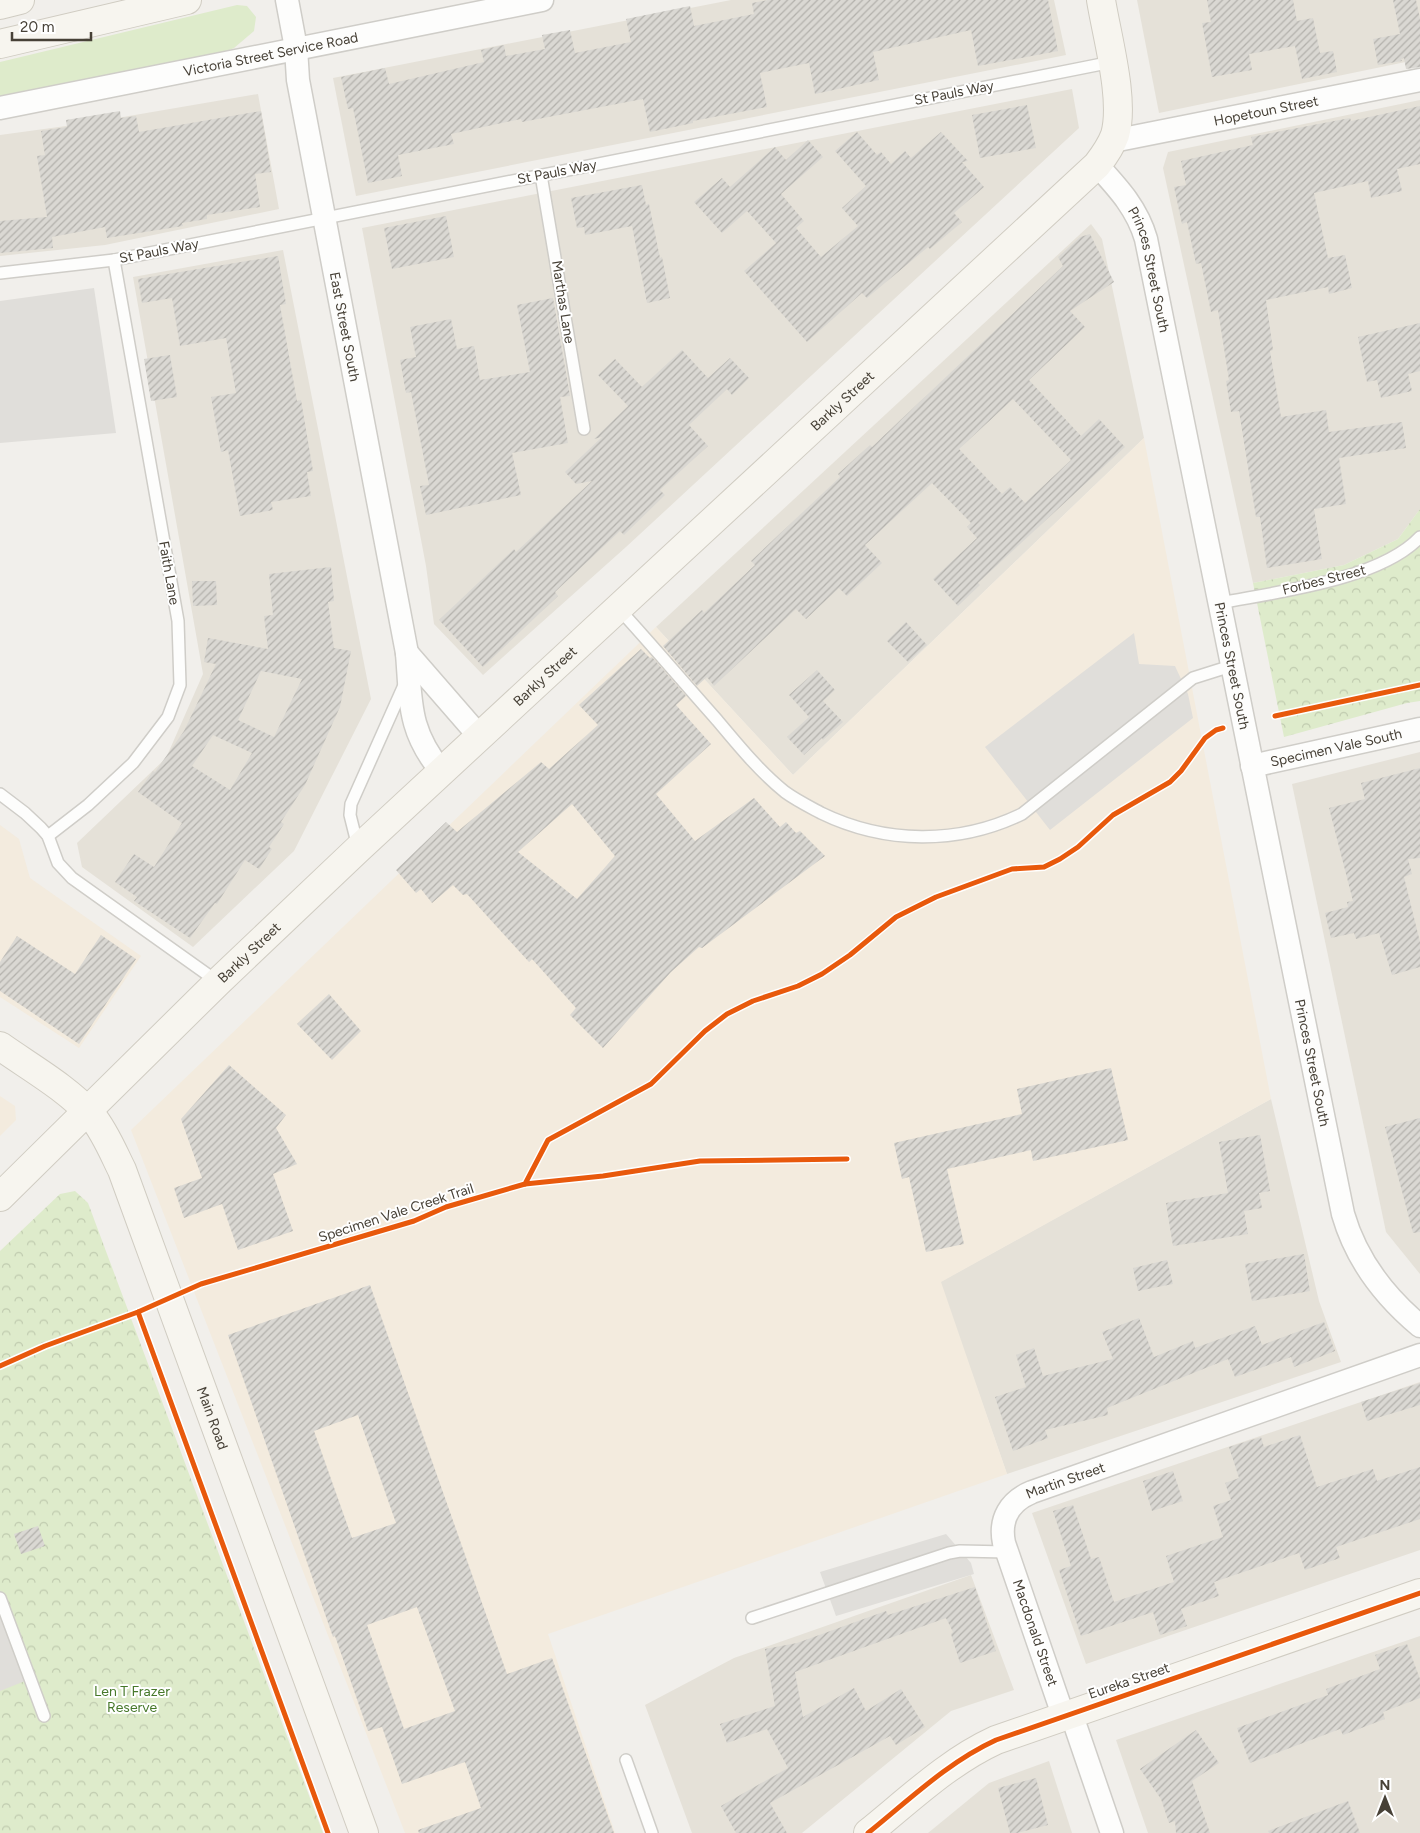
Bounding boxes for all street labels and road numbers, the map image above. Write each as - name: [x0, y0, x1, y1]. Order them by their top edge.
- street label: Victoria Street Service Road: [182, 28, 359, 80]
- street label: St Pauls Way: [913, 77, 996, 109]
- street label: Hopetoun Street: [1212, 92, 1320, 129]
- street label: St Pauls Way: [516, 156, 599, 188]
- street label: Princes Street South: [1125, 203, 1173, 334]
- street label: St Pauls Way: [118, 235, 201, 267]
- street label: Marthas Lane: [548, 259, 578, 345]
- street label: East Street South: [326, 271, 364, 383]
- street label: Barkly Street: [807, 367, 877, 434]
- street label: Faith Lane: [155, 540, 183, 607]
- street label: Forbes Street: [1281, 561, 1367, 599]
- street label: Princes Street South: [1211, 601, 1253, 731]
- street label: Barkly Street: [510, 642, 580, 710]
- street label: Specimen Vale South: [1269, 725, 1404, 770]
- street label: Barkly Street: [214, 919, 284, 986]
- street label: Princes Street South: [1291, 998, 1334, 1128]
- street label: Specimen Vale Creek Trail: [316, 1180, 476, 1246]
- street label: Main Road: [193, 1384, 232, 1452]
- street label: Martin Street: [1023, 1458, 1107, 1502]
- street label: Macdonald Street: [1009, 1577, 1061, 1689]
- street label: Eureka Street: [1086, 1659, 1172, 1703]

